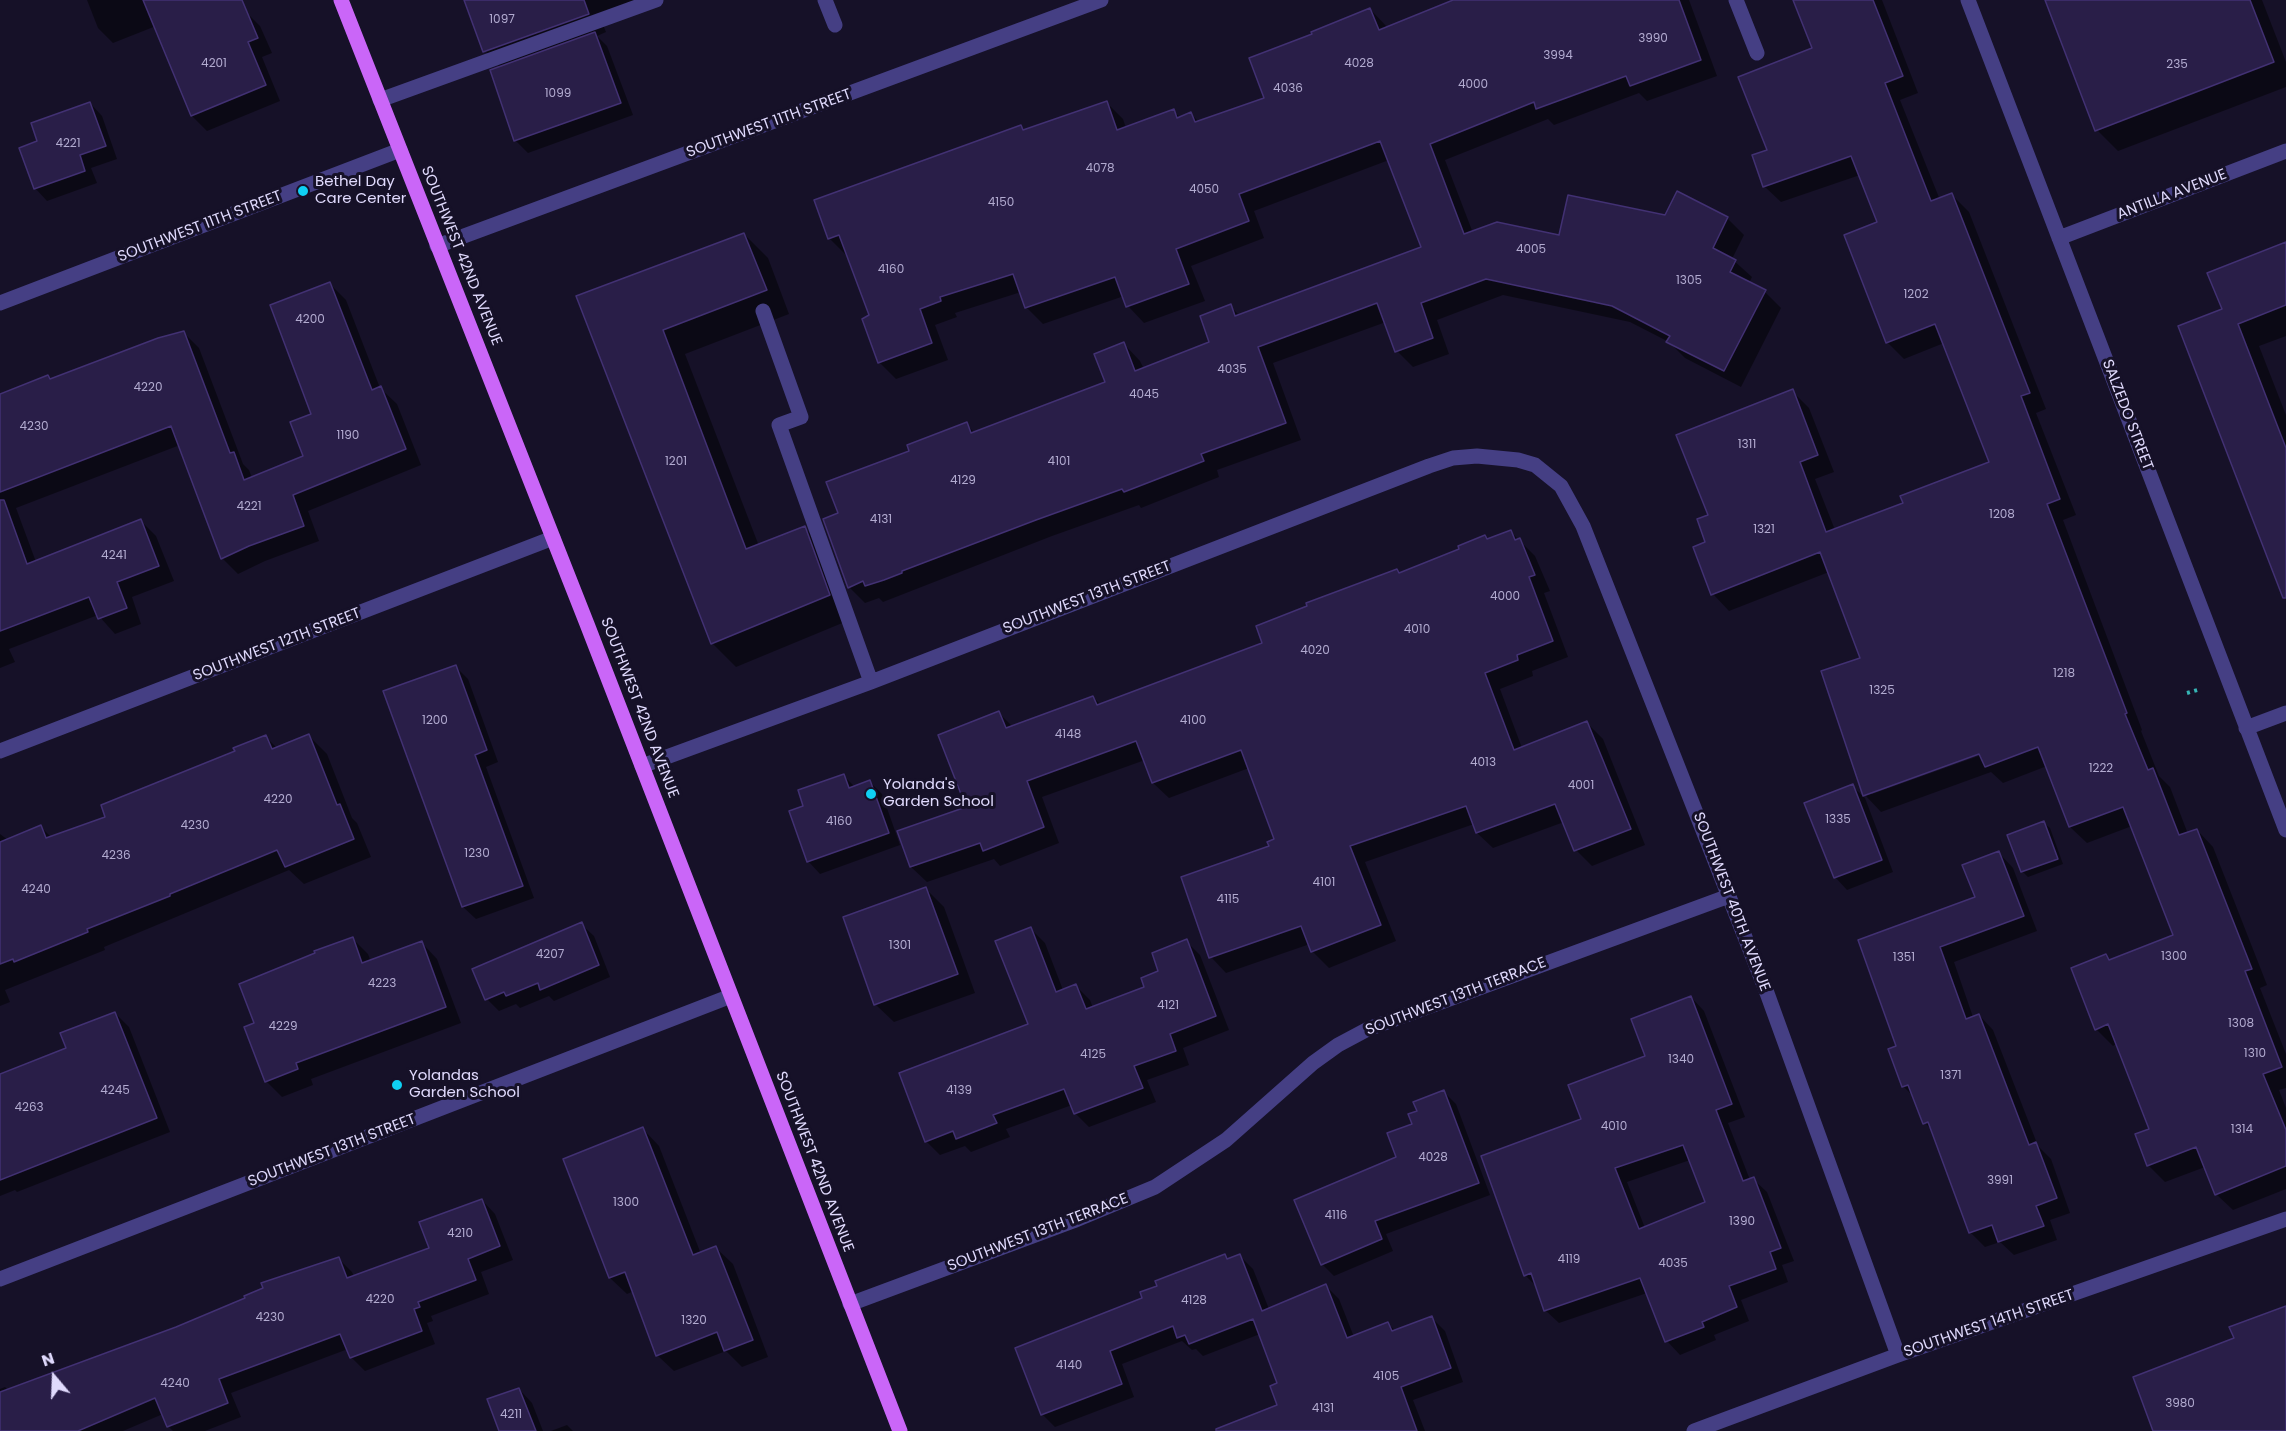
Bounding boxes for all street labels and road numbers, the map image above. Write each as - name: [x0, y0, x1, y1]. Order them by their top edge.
- street label: SOUTHWEST 11TH STREET: [684, 86, 854, 162]
- street label: SOUTHWEST 42ND AVENUE: [417, 164, 505, 348]
- street label: ANTILLA AVENUE: [2115, 166, 2229, 224]
- street label: SOUTHWEST 11TH STREET: [115, 187, 285, 267]
- street label: SALZEDO STREET: [2098, 357, 2156, 473]
- street label: SOUTHWEST 13TH STREET: [1001, 558, 1173, 638]
- street label: SOUTHWEST 12TH STREET: [191, 605, 363, 685]
- street label: SOUTHWEST 42ND AVENUE: [596, 615, 682, 801]
- street label: SOUTHWEST 40TH AVENUE: [1689, 810, 1773, 994]
- street label: SOUTHWEST 13TH TERRACE: [1363, 954, 1549, 1040]
- street label: SOUTHWEST 42ND AVENUE: [771, 1069, 857, 1255]
- street label: SOUTHWEST 13TH STREET: [246, 1111, 418, 1191]
- street label: SOUTHWEST 13TH TERRACE: [945, 1190, 1131, 1276]
- street label: SOUTHWEST 14TH STREET: [1902, 1286, 2076, 1362]

